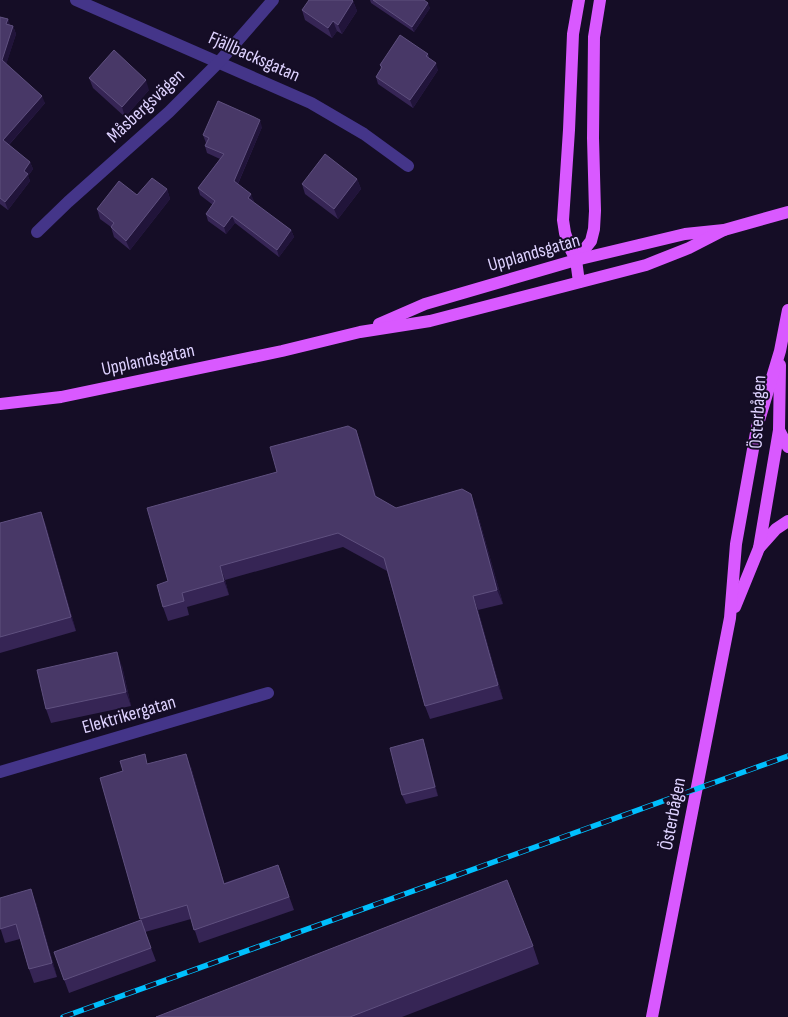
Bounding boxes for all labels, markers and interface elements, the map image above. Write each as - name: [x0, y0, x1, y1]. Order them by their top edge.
- street label: Fjällbacksgatan: [205, 27, 303, 87]
- street label: Måsbergsvägen: [102, 64, 190, 148]
- street label: Upplandsgatan: [485, 229, 583, 277]
- street label: Upplandsgatan: [99, 339, 197, 381]
- street label: Österbågen: [745, 375, 771, 449]
- street label: Elektrikergatan: [80, 691, 178, 739]
- street label: Österbågen: [655, 776, 691, 852]

